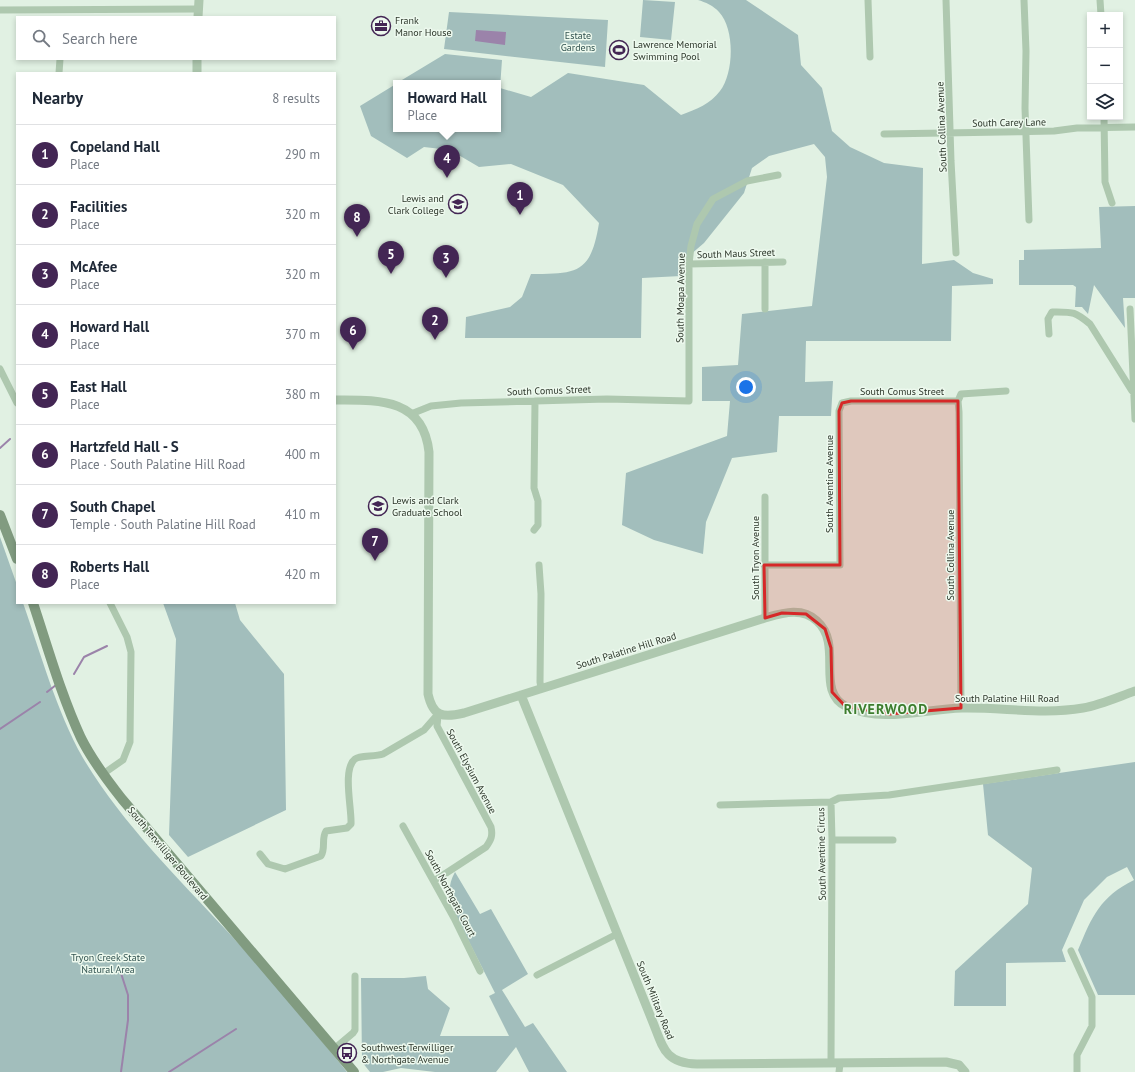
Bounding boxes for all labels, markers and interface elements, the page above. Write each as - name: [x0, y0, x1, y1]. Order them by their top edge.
- map controls: [1087, 12, 1123, 120]
- button: +: [1087, 12, 1123, 48]
- place label: Frank Manor House: [395, 14, 452, 39]
- office icon: Frank Manor House: [370, 15, 392, 37]
- search box: [16, 16, 336, 60]
- icon: search: [30, 27, 52, 49]
- text: Search here: [62, 29, 138, 48]
- park label: Estate Gardens: [561, 29, 595, 54]
- place label: Lawrence Memorial Swimming Pool: [633, 38, 717, 63]
- sports icon: Lawrence Memorial Swimming Pool: [608, 39, 630, 61]
- button: −: [1087, 48, 1123, 84]
- popup: [393, 80, 501, 132]
- street label: South Collina Avenue: [933, 81, 950, 173]
- button: layers: [1087, 84, 1123, 120]
- text: Nearby: [32, 87, 83, 109]
- text: Howard Hall: [407, 88, 487, 107]
- text: 8 results: [272, 90, 320, 107]
- text: Place: [407, 107, 437, 124]
- street label: South Carey Lane: [972, 115, 1046, 130]
- text: Copeland Hall: [70, 137, 160, 156]
- pin: 4: [434, 145, 460, 178]
- text: 1: [41, 146, 49, 163]
- text: 290 m: [285, 146, 320, 163]
- text: Place: [70, 156, 100, 173]
- pin: 1: [507, 182, 533, 215]
- place label: Lewis and Clark College: [388, 192, 444, 217]
- school or university icon: Lewis and Clark College: [447, 193, 469, 215]
- text: Facilities: [70, 197, 127, 216]
- pin: 8: [344, 204, 370, 237]
- text: 2: [41, 206, 49, 223]
- text: 320 m: [285, 206, 320, 223]
- text: Place: [70, 216, 100, 233]
- pin: 5: [378, 241, 404, 274]
- pin: 3: [433, 245, 459, 278]
- street label: South Maus Street: [697, 246, 776, 261]
- street label: South Moapa Avenue: [673, 253, 688, 343]
- text: McAfee: [70, 257, 117, 276]
- text: 3: [41, 266, 49, 283]
- text: 320 m: [285, 266, 320, 283]
- text: Place: [70, 276, 100, 293]
- pin: 2: [422, 307, 448, 340]
- text: Howard Hall: [70, 317, 149, 336]
- pin: 6: [340, 317, 366, 350]
- text: 4: [41, 326, 49, 343]
- text: 370 m: [285, 326, 320, 343]
- text: Place: [70, 336, 100, 353]
- text: East Hall: [70, 377, 127, 396]
- your location: [736, 377, 756, 397]
- street label: South Comus Street: [507, 383, 592, 398]
- street label: South Comus Street: [860, 385, 945, 398]
- text: 5: [41, 386, 49, 403]
- text: 380 m: [285, 386, 320, 403]
- text: Place: [70, 396, 100, 413]
- street label: South Aventine Avenue: [823, 435, 836, 533]
- text: Hartzfeld Hall - S: [70, 437, 179, 456]
- text: 6: [41, 446, 49, 463]
- text: 400 m: [285, 446, 320, 463]
- text: Place · South Palatine Hill Road: [70, 456, 245, 473]
- place label: Lewis and Clark Graduate School: [392, 494, 462, 519]
- school or university icon: Lewis and Clark Graduate School: [367, 495, 389, 517]
- text: South Chapel: [70, 497, 155, 516]
- text: 7: [41, 506, 49, 523]
- text: 410 m: [285, 506, 320, 523]
- street label: South Collina Avenue: [944, 510, 957, 600]
- text: Temple · South Palatine Hill Road: [70, 516, 256, 533]
- street label: South Tryon Avenue: [749, 516, 762, 600]
- pin: 7: [362, 528, 388, 561]
- text: Roberts Hall: [70, 557, 149, 576]
- text: 8: [41, 566, 49, 583]
- text: 420 m: [285, 566, 320, 583]
- text: Place: [70, 576, 100, 593]
- street label: South Palatine Hill Road: [574, 629, 678, 672]
- street label: South Palatine Hill Road: [955, 692, 1059, 705]
- district label: RIVERWOOD: [844, 700, 928, 718]
- street label: South Elysium Avenue: [444, 726, 499, 816]
- street label: South Terwilliger Boulevard: [125, 804, 211, 903]
- street label: South Aventine Circus: [814, 807, 829, 901]
- street label: South Northgate Court: [422, 847, 479, 940]
- park label: Tryon Creek State Natural Area: [71, 951, 145, 976]
- street label: South Military Road: [634, 959, 677, 1041]
- place label: Southwest Terwilliger & Northgate Avenue: [361, 1041, 454, 1066]
- bus stop icon: Southwest Terwilliger & Northgate Avenue: [336, 1042, 358, 1064]

